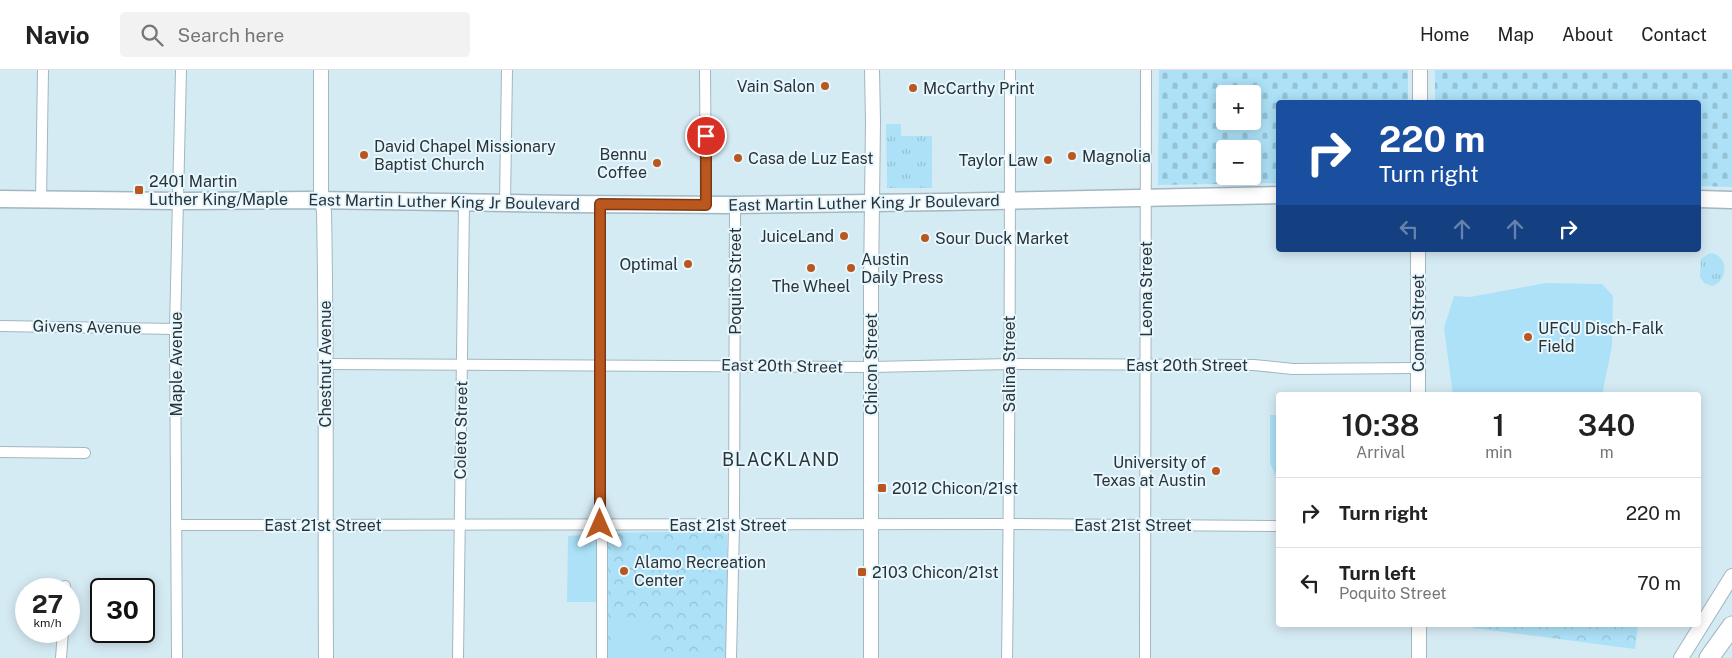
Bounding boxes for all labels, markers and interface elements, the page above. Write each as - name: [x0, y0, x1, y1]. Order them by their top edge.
- search box: [120, 12, 470, 57]
- text: Navio: [25, 21, 90, 49]
- icon: search: [138, 21, 166, 49]
- text: Search here: [178, 24, 284, 46]
- text: Home: [1420, 24, 1470, 45]
- text: Map: [1498, 24, 1534, 45]
- text: About: [1562, 24, 1613, 45]
- text: Contact: [1641, 24, 1707, 45]
- place label: Vain Salon: [737, 77, 815, 96]
- place label: McCarthy Print: [923, 79, 1035, 98]
- marker: Vain Salon: [819, 80, 831, 92]
- marker: McCarthy Print: [907, 82, 919, 94]
- map controls: [1216, 85, 1261, 185]
- button: +: [1216, 85, 1261, 130]
- pin: [685, 115, 727, 157]
- text: 220 m: [1379, 119, 1485, 160]
- icon: right: [1296, 120, 1361, 185]
- icon: arrive: [692, 122, 720, 150]
- place label: David Chapel Missionary Baptist Church: [374, 137, 556, 174]
- button: −: [1216, 140, 1261, 185]
- place label: Bennu Coffee: [597, 145, 647, 182]
- place label: Magnolia: [1082, 147, 1151, 166]
- marker: David Chapel Missionary Baptist Church: [358, 149, 370, 161]
- place label: Casa de Luz East: [748, 149, 874, 168]
- marker: Magnolia: [1066, 150, 1078, 162]
- place label: Taylor Law: [959, 151, 1039, 170]
- marker: Casa de Luz East: [732, 152, 744, 164]
- marker: Taylor Law: [1042, 154, 1054, 166]
- marker: Bennu Coffee: [651, 157, 663, 169]
- text: Turn right: [1379, 161, 1479, 187]
- place label: 2401 Martin Luther King/Maple: [149, 172, 288, 209]
- marker: 2401 Martin Luther King/Maple: [133, 184, 145, 196]
- street label: East Martin Luther King Jr Boulevard: [308, 190, 580, 214]
- street label: East Martin Luther King Jr Boulevard: [728, 191, 1000, 215]
- icon: left: [1395, 215, 1423, 243]
- icon: ahead: [1448, 215, 1476, 243]
- icon: ahead: [1501, 215, 1529, 243]
- icon: right: [1554, 215, 1582, 243]
- street label: Poquito Street: [726, 227, 745, 335]
- place label: JuiceLand: [760, 227, 834, 246]
- place label: Sour Duck Market: [935, 229, 1069, 248]
- marker: JuiceLand: [838, 230, 850, 242]
- marker: Sour Duck Market: [919, 232, 931, 244]
- street label: Leona Street: [1137, 241, 1156, 337]
- place label: Austin Daily Press: [861, 250, 943, 287]
- place label: Optimal: [619, 255, 678, 274]
- marker: Optimal: [682, 258, 694, 270]
- marker: The Wheel: [805, 262, 817, 274]
- marker: Austin Daily Press: [845, 262, 857, 274]
- street label: Comal Street: [1409, 274, 1428, 372]
- place label: The Wheel: [772, 277, 850, 296]
- street label: Chestnut Avenue: [316, 301, 335, 427]
- street label: Maple Avenue: [167, 312, 186, 416]
- street label: Chicon Street: [862, 313, 881, 415]
- street label: Salina Street: [1000, 315, 1019, 413]
- street label: Givens Avenue: [32, 317, 142, 337]
- place label: UFCU Disch-Falk Field: [1538, 319, 1664, 356]
- marker: UFCU Disch-Falk Field: [1522, 331, 1534, 343]
- street label: East 20th Street: [721, 355, 843, 377]
- street label: East 20th Street: [1126, 356, 1248, 375]
- street label: Coleto Street: [451, 380, 471, 480]
- text: 10:38: [1342, 407, 1420, 443]
- text: 1: [1492, 407, 1505, 443]
- text: 340: [1578, 407, 1635, 443]
- text: Arrival: [1356, 443, 1405, 462]
- text: min: [1485, 443, 1512, 462]
- text: m: [1600, 443, 1614, 462]
- district label: BLACKLAND: [722, 449, 840, 470]
- place label: University of Texas at Austin: [1093, 453, 1206, 490]
- marker: University of Texas at Austin: [1210, 465, 1222, 477]
- place label: 2012 Chicon/21st: [892, 479, 1018, 498]
- marker: 2012 Chicon/21st: [876, 482, 888, 494]
- position arrow: [573, 497, 625, 549]
- icon: right: [1296, 499, 1324, 527]
- text: Turn right: [1339, 502, 1428, 524]
- text: 220 m: [1626, 502, 1681, 524]
- street label: East 21st Street: [264, 516, 382, 535]
- street label: East 21st Street: [669, 516, 787, 535]
- street label: East 21st Street: [1074, 516, 1192, 535]
- place label: Alamo Recreation Center: [634, 553, 766, 590]
- text: Turn left: [1339, 562, 1416, 584]
- place label: 2103 Chicon/21st: [872, 563, 999, 582]
- marker: Alamo Recreation Center: [618, 565, 630, 577]
- marker: 2103 Chicon/21st: [856, 566, 868, 578]
- icon: left: [1296, 569, 1324, 597]
- text: 70 m: [1637, 572, 1681, 594]
- speed limit sign: 30: [90, 578, 155, 643]
- text: Poquito Street: [1339, 584, 1447, 603]
- text: 27: [32, 589, 63, 619]
- text: km/h: [33, 616, 62, 630]

